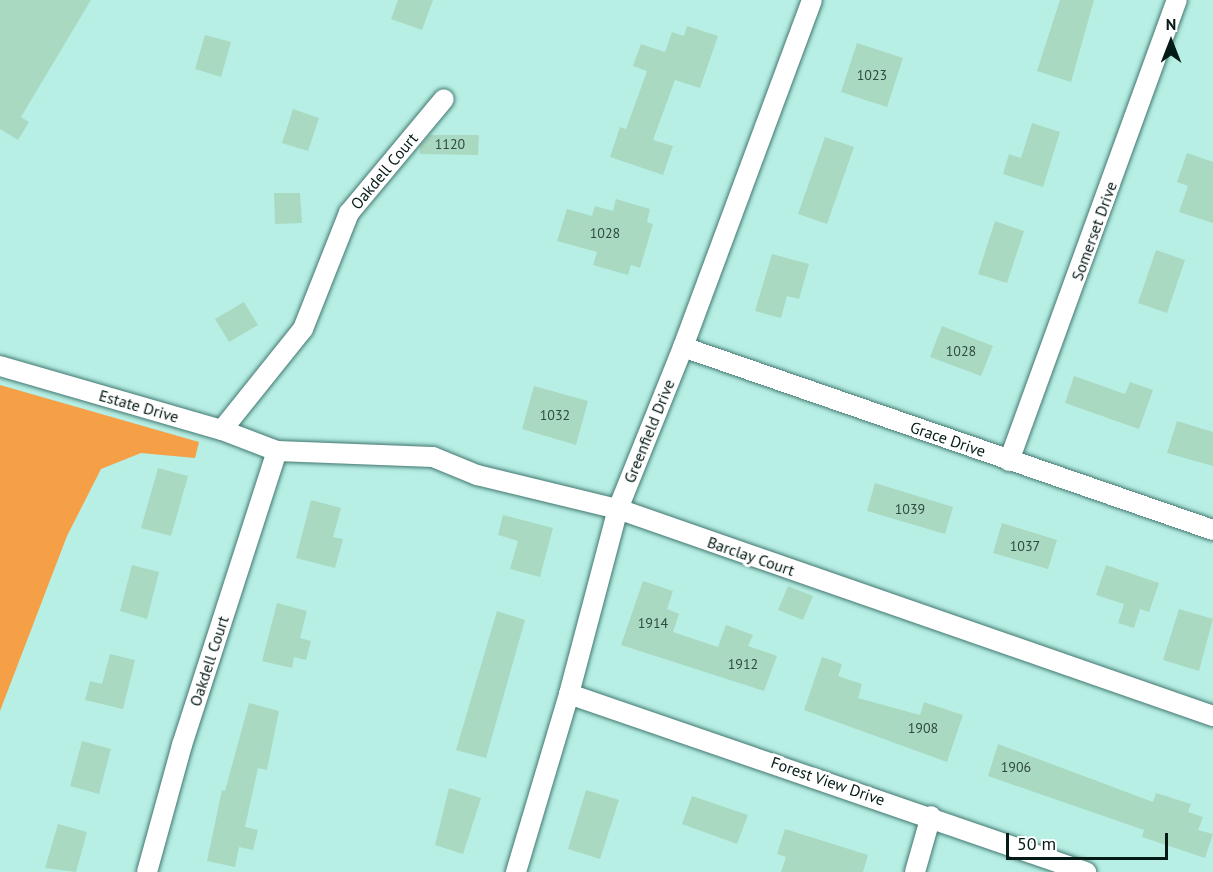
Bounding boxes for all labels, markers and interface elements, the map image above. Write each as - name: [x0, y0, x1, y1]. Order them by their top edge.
- north arrow: [1141, 12, 1201, 72]
- text: N: [1166, 14, 1176, 34]
- house number: 1023: [857, 67, 887, 83]
- street label: Oakdell Court: [346, 129, 422, 213]
- house number: 1120: [435, 136, 465, 152]
- street label: Somerset Drive: [1067, 179, 1121, 283]
- house number: 1028: [590, 225, 620, 241]
- house number: 1028: [946, 343, 976, 359]
- street label: Greenfield Drive: [619, 376, 679, 486]
- street label: Estate Drive: [97, 385, 181, 427]
- house number: 1032: [540, 407, 570, 423]
- street label: Grace Drive: [908, 417, 988, 461]
- house number: 1039: [895, 501, 925, 517]
- street label: Barclay Court: [705, 532, 797, 580]
- house number: 1037: [1010, 538, 1040, 554]
- street label: Oakdell Court: [185, 613, 233, 709]
- house number: 1914: [638, 615, 668, 631]
- house number: 1912: [728, 656, 758, 672]
- house number: 1908: [908, 720, 938, 736]
- street label: Forest View Drive: [768, 752, 888, 810]
- house number: 1906: [1001, 759, 1031, 775]
- scale bar: [1009, 821, 1171, 859]
- text: 50 m: [1017, 832, 1056, 855]

